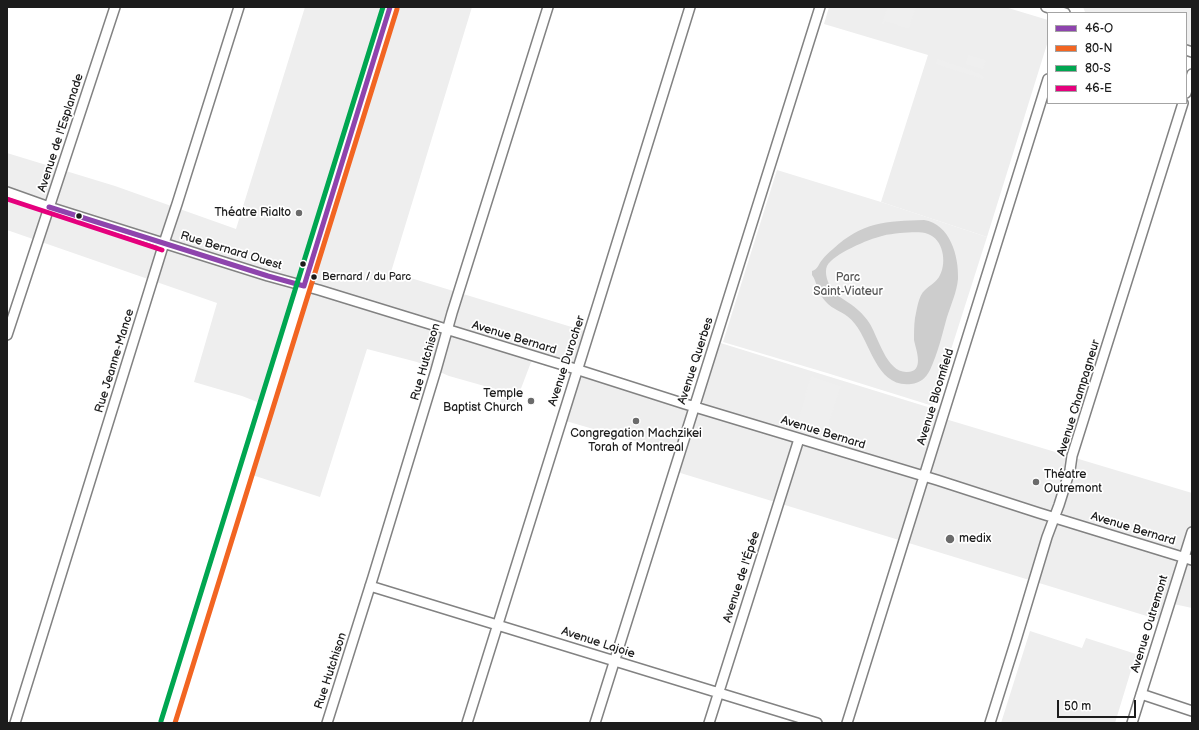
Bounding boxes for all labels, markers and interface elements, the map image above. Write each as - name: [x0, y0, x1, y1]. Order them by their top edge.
- legend: [1047, 12, 1187, 104]
- text: 46-O: [1085, 21, 1113, 36]
- text: 80-N: [1085, 41, 1112, 56]
- text: 80-S: [1085, 61, 1111, 76]
- street label: Avenue de l'Esplanade: [35, 72, 87, 194]
- text: 46-E: [1085, 81, 1112, 96]
- place label: Théatre Rialto: [214, 206, 291, 220]
- marker: Théatre Rialto: [294, 208, 304, 218]
- unlabelled marker: [74, 211, 84, 221]
- street label: Rue Bernard Ouest: [178, 229, 284, 273]
- unlabelled marker: [298, 259, 308, 269]
- place label: Bernard / du Parc: [322, 270, 411, 284]
- park label: Parc Saint-Viateur: [813, 271, 883, 299]
- marker: Bernard / du Parc: [309, 272, 319, 282]
- street label: Rue Jeanne-Mance: [92, 307, 138, 415]
- street label: Avenue Durocher: [546, 314, 588, 408]
- street label: Avenue Querbes: [675, 316, 717, 406]
- street label: Avenue Bernard: [470, 318, 558, 358]
- street label: Rue Hutchison: [408, 322, 444, 402]
- street label: Avenue Champagneur: [1054, 338, 1104, 458]
- street label: Avenue Bloomfield: [914, 347, 958, 447]
- place label: Temple Baptist Church: [443, 387, 523, 415]
- marker: Temple Baptist Church: [526, 396, 536, 406]
- street label: Avenue Bernard: [779, 413, 867, 453]
- marker: Congregation Machzikei Torah of Montreal: [631, 416, 641, 426]
- place label: Congregation Machzikei Torah of Montreal: [570, 427, 702, 455]
- place label: Théatre Outremont: [1044, 468, 1102, 496]
- marker: Théatre Outremont: [1031, 477, 1041, 487]
- street label: Avenue Bernard: [1089, 509, 1177, 549]
- street label: Avenue de l'Épée: [720, 530, 764, 624]
- place label: medix: [959, 532, 991, 546]
- marker: medix: [944, 533, 956, 545]
- street label: Avenue Outremont: [1128, 573, 1172, 675]
- street label: Avenue Lajoie: [559, 624, 637, 662]
- street label: Rue Hutchison: [312, 631, 350, 711]
- scale bar: [1059, 692, 1138, 718]
- text: 50 m: [1064, 699, 1091, 714]

